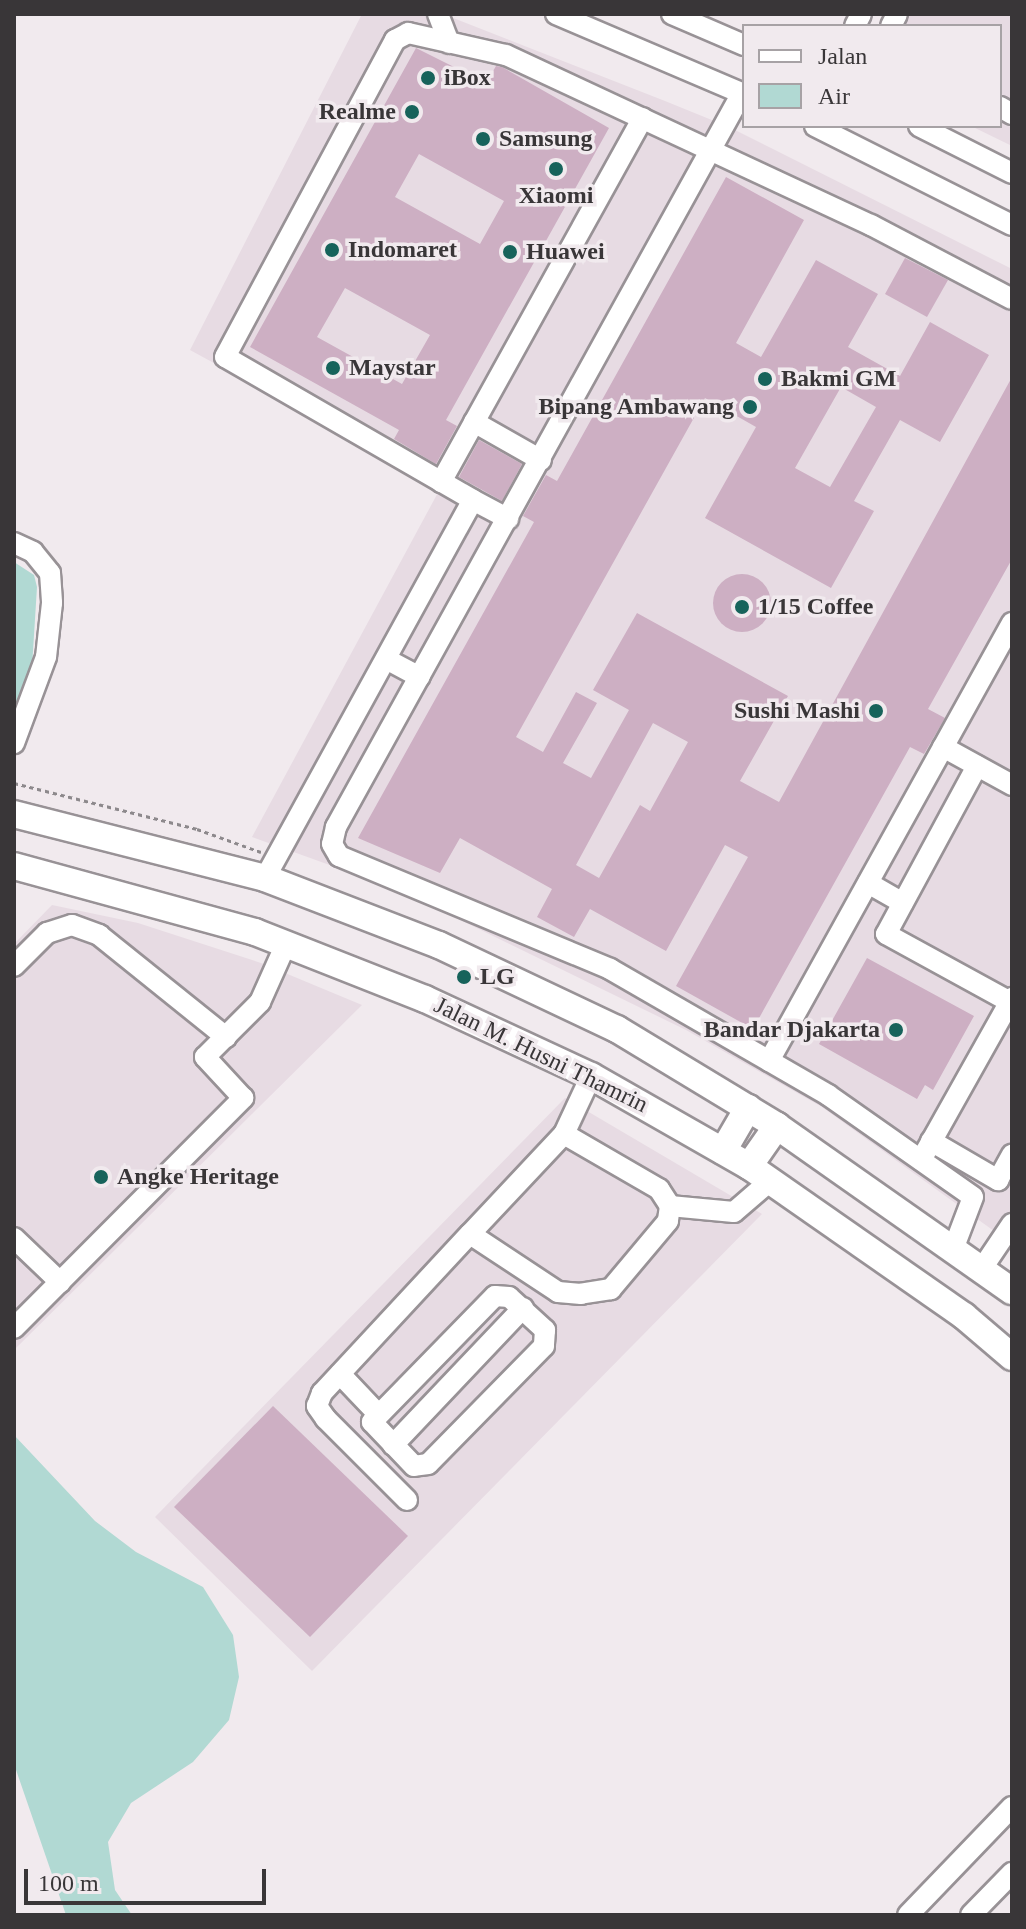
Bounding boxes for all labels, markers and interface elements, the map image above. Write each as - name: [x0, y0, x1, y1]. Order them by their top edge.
- legend: [742, 24, 1002, 128]
- text: Jalan: [818, 43, 867, 69]
- place label: iBox: [444, 64, 491, 92]
- marker: iBox: [419, 69, 437, 87]
- text: Air: [818, 83, 850, 109]
- place label: Realme: [319, 98, 396, 126]
- marker: Realme: [403, 103, 421, 121]
- place label: Samsung: [499, 125, 592, 153]
- marker: Samsung: [474, 130, 492, 148]
- marker: Xiaomi: [547, 160, 565, 178]
- place label: Xiaomi: [519, 182, 593, 210]
- place label: Indomaret: [348, 236, 457, 264]
- place label: Huawei: [526, 238, 605, 266]
- marker: Indomaret: [323, 241, 341, 259]
- marker: Huawei: [501, 243, 519, 261]
- place label: Maystar: [349, 354, 436, 382]
- marker: Maystar: [324, 359, 342, 377]
- place label: Bakmi GM: [781, 365, 896, 393]
- marker: Bakmi GM: [756, 370, 774, 388]
- place label: Bipang Ambawang: [537, 393, 734, 421]
- marker: Bipang Ambawang: [741, 398, 759, 416]
- place label: 1/15 Coffee: [758, 593, 873, 621]
- marker: 1/15 Coffee: [733, 598, 751, 616]
- place label: Sushi Mashi: [734, 697, 860, 725]
- marker: Sushi Mashi: [867, 702, 885, 720]
- place label: LG: [480, 963, 515, 991]
- marker: LG: [455, 968, 473, 986]
- street label: Jalan M. Husni Thamrin: [429, 991, 653, 1119]
- place label: Bandar Djakarta: [703, 1016, 880, 1044]
- marker: Bandar Djakarta: [887, 1021, 905, 1039]
- place label: Angke Heritage: [117, 1163, 279, 1191]
- marker: Angke Heritage: [92, 1168, 110, 1186]
- scale bar: [28, 1853, 270, 1903]
- text: 100 m: [38, 1870, 99, 1896]

